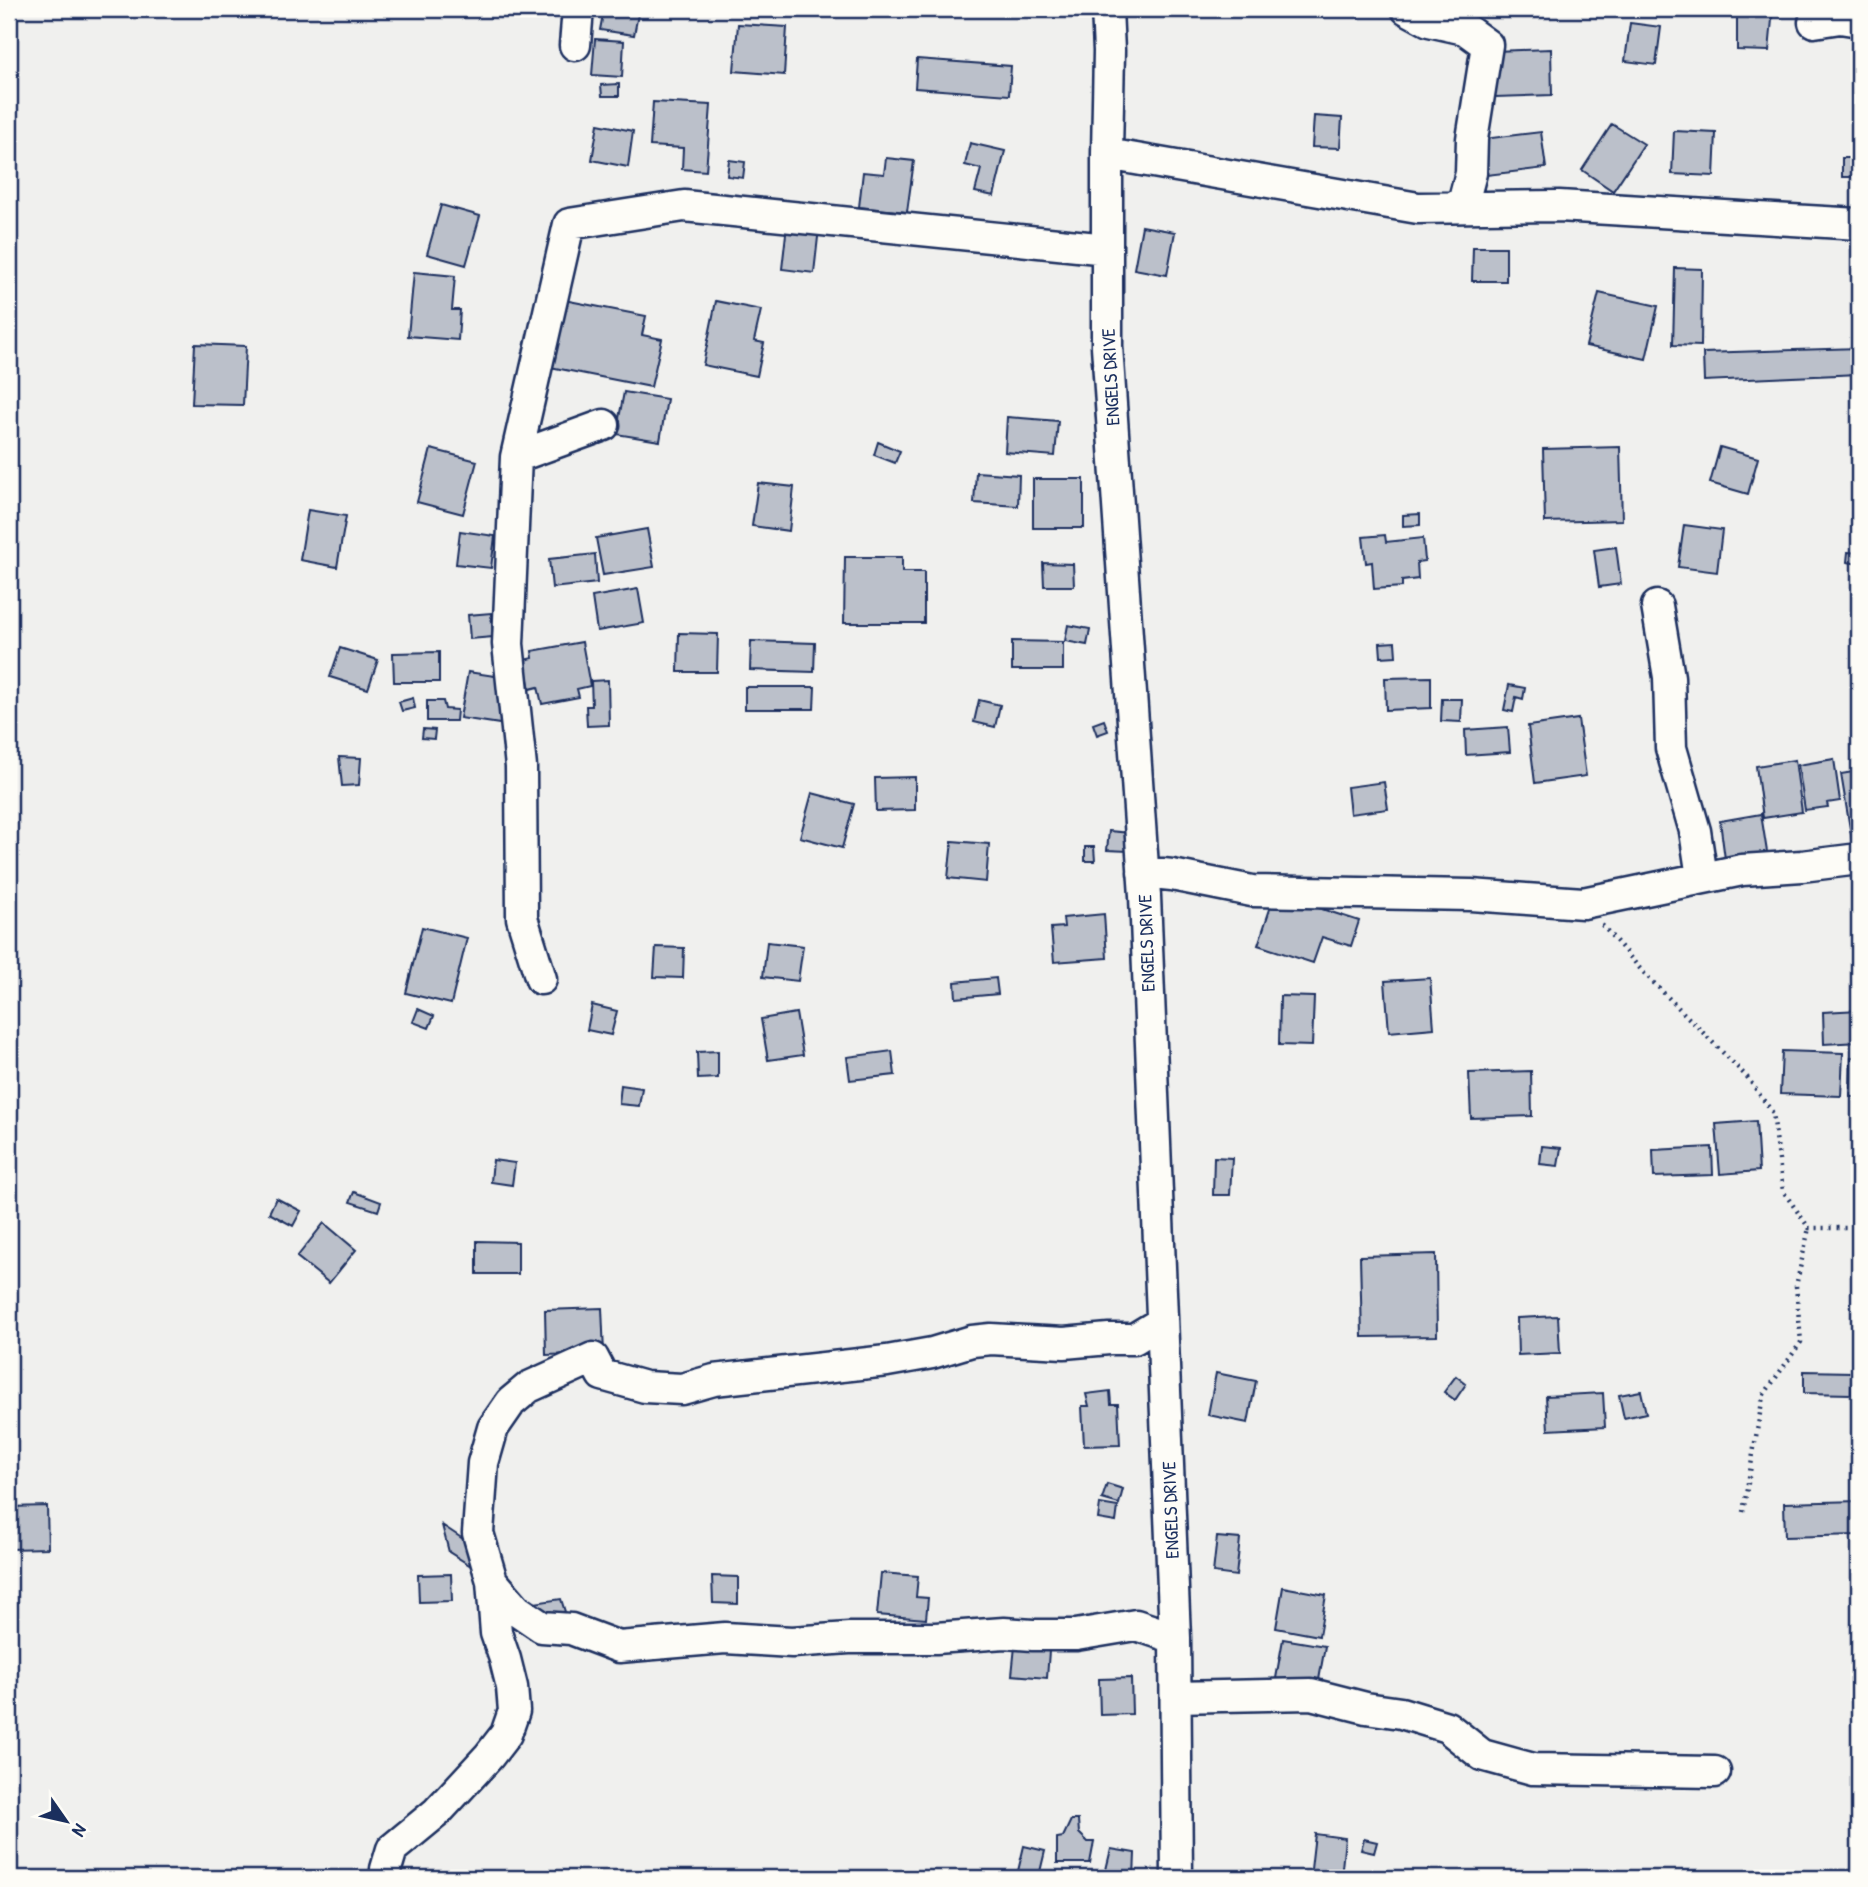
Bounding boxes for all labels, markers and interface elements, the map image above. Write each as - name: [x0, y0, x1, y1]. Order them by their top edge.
- street label: ENGELS DRIVE: [1094, 327, 1126, 426]
- street label: ENGELS DRIVE: [1131, 893, 1161, 992]
- street label: ENGELS DRIVE: [1155, 1460, 1185, 1559]
- north arrow: [32, 1786, 102, 1856]
- text: N: [66, 1819, 94, 1842]

